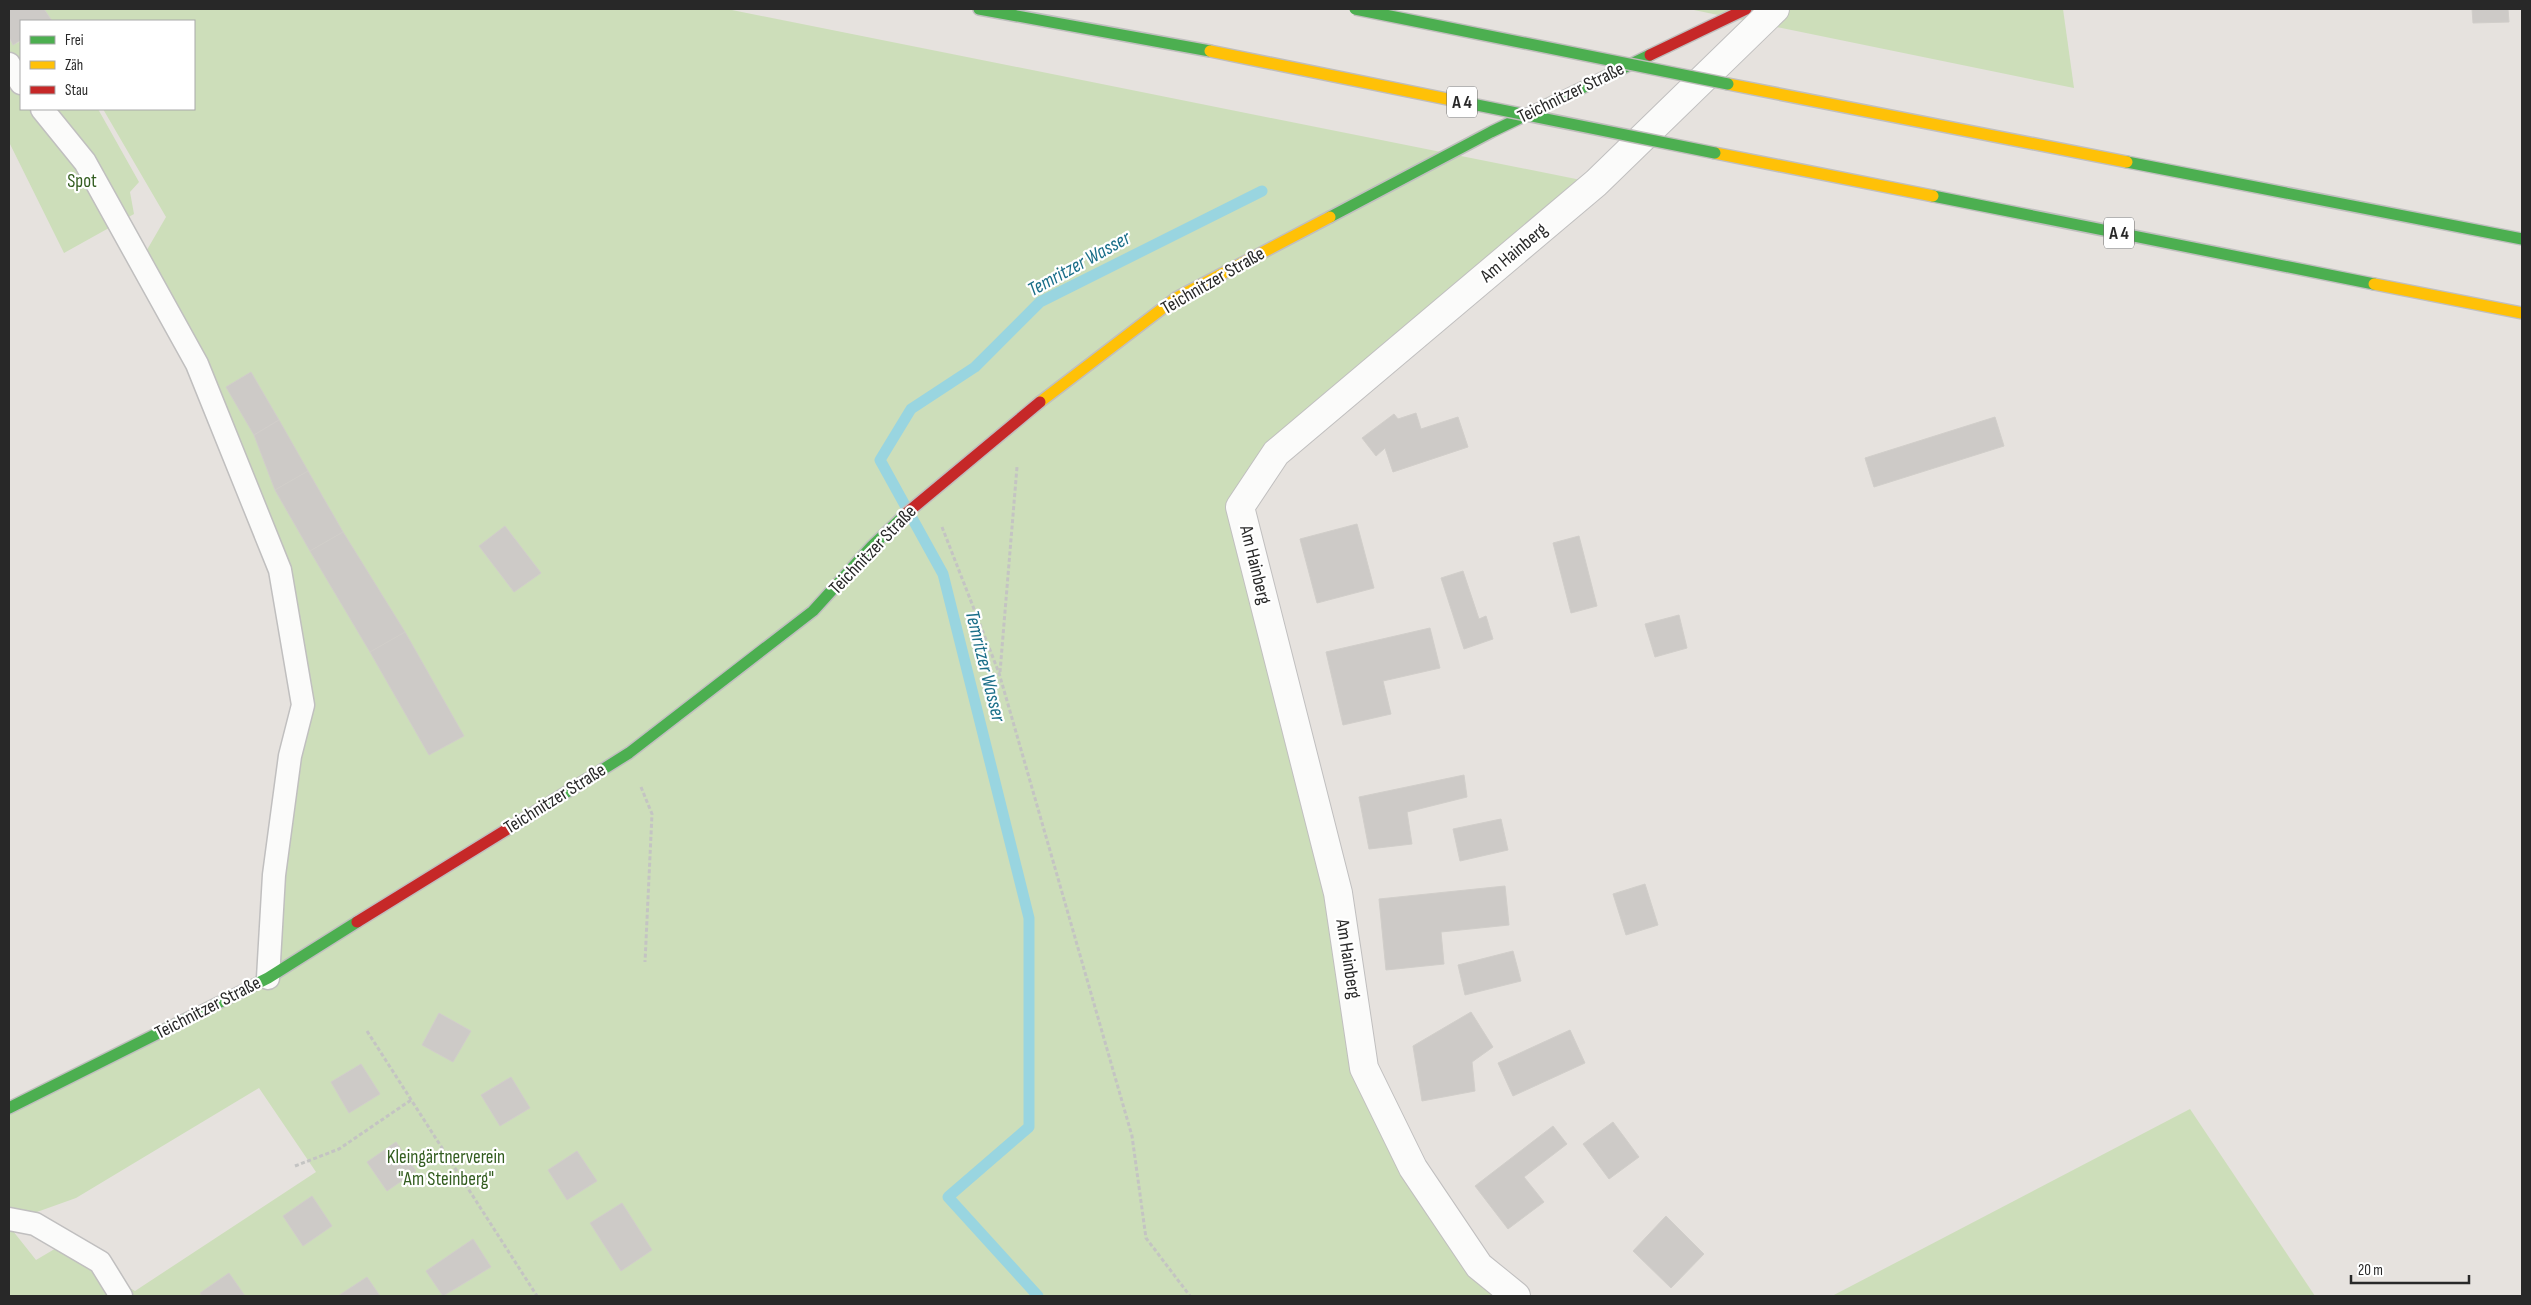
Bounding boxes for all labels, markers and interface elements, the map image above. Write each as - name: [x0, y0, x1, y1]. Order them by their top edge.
- legend: [20, 20, 195, 110]
- text: Frei: [65, 31, 84, 50]
- text: Zäh: [65, 56, 83, 75]
- street label: Teichnitzer Straße: [1514, 57, 1628, 129]
- text: Stau: [65, 81, 88, 100]
- road number: A 4: [1447, 86, 1477, 118]
- park label: Spot: [67, 170, 97, 193]
- street label: Am Hainberg: [1475, 218, 1553, 288]
- road number: A 4: [2104, 218, 2134, 248]
- water label: Temritzer Wasser: [1023, 225, 1136, 302]
- street label: Teichnitzer Straße: [1157, 242, 1269, 320]
- street label: Teichnitzer Straße: [825, 500, 921, 600]
- street label: Am Hainberg: [1234, 522, 1276, 607]
- water label: Temritzer Wasser: [960, 608, 1011, 725]
- street label: Teichnitzer Straße: [500, 759, 610, 839]
- street label: Am Hainberg: [1330, 917, 1366, 1001]
- street label: Teichnitzer Straße: [151, 972, 265, 1044]
- park label: Kleingärtnerverein "Am Steinberg": [387, 1146, 505, 1191]
- scale bar: [2351, 1252, 2468, 1284]
- text: 20 m: [2358, 1261, 2383, 1280]

